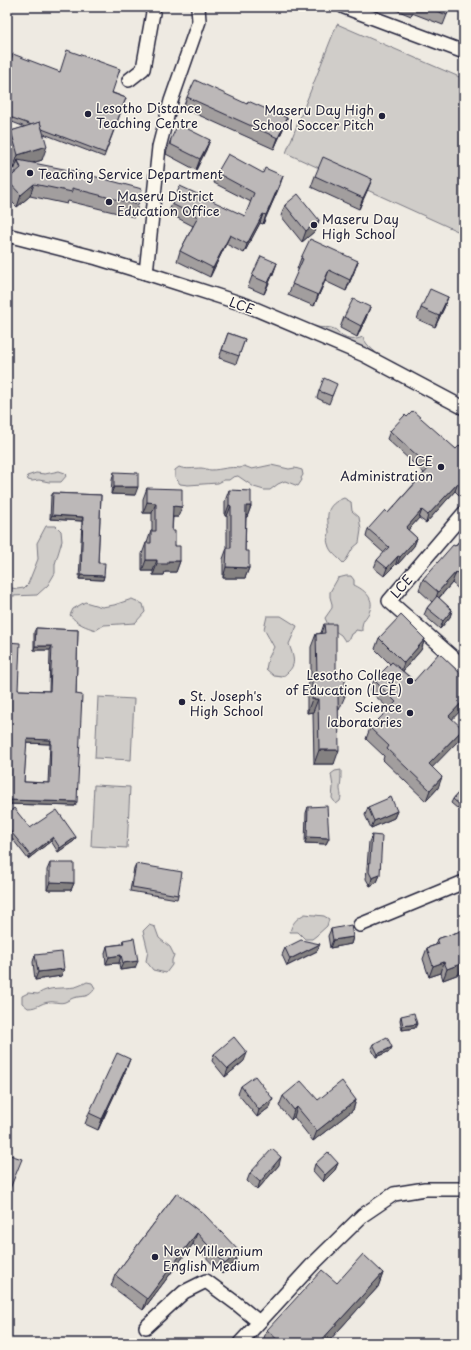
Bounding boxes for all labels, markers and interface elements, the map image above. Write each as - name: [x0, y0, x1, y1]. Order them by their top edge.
- place label: Lesotho Distance Teaching Centre: [96, 98, 201, 132]
- place label: Maseru Day High School Soccer Pitch: [252, 100, 374, 134]
- marker: Lesotho Distance Teaching Centre: [83, 109, 93, 119]
- marker: Maseru Day High School Soccer Pitch: [377, 111, 387, 121]
- place label: Teaching Service Department: [38, 164, 223, 183]
- marker: Teaching Service Department: [25, 168, 35, 178]
- place label: Maseru District Education Office: [117, 186, 220, 220]
- marker: Maseru District Education Office: [104, 197, 114, 207]
- place label: Maseru Day High School: [322, 209, 399, 243]
- marker: Maseru Day High School: [309, 220, 319, 230]
- street label: LCE: [227, 292, 257, 318]
- place label: LCE Administration: [340, 451, 433, 485]
- marker: LCE Administration: [436, 462, 446, 472]
- street label: LCE: [386, 570, 416, 602]
- place label: Lesotho College of Education (LCE): [285, 665, 402, 699]
- marker: Lesotho College of Education (LCE): [405, 676, 415, 686]
- place label: St. Joseph's High School: [190, 686, 263, 720]
- marker: St. Joseph's High School: [177, 697, 187, 707]
- place label: Science laboratories: [327, 697, 402, 731]
- marker: Science laboratories: [405, 708, 415, 718]
- place label: New Millennium English Medium: [163, 1241, 263, 1275]
- marker: New Millennium English Medium: [150, 1252, 160, 1262]

